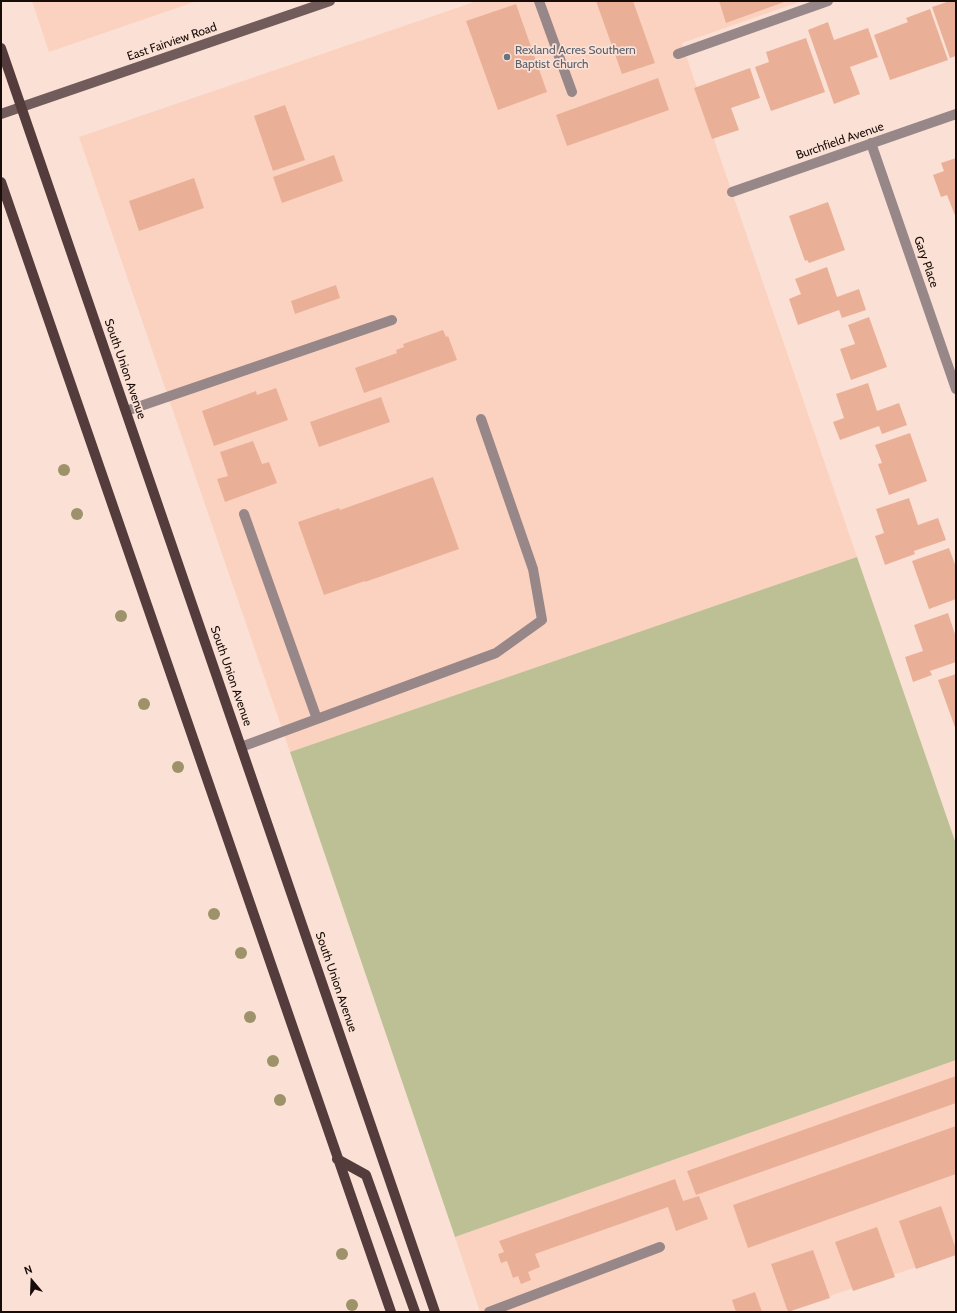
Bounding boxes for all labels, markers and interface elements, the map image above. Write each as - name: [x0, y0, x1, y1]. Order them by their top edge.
- street label: East Fairview Road: [125, 20, 219, 64]
- place label: Rexland Acres Southern Baptist Church: [515, 43, 636, 71]
- marker: Rexland Acres Southern Baptist Church: [502, 52, 512, 62]
- street label: Burchfield Avenue: [794, 119, 886, 163]
- street label: Gary Place: [911, 234, 941, 290]
- street label: South Union Avenue: [101, 317, 149, 421]
- street label: South Union Avenue: [207, 624, 255, 728]
- street label: South Union Avenue: [312, 930, 360, 1034]
- north arrow: [12, 1261, 52, 1301]
- text: N: [22, 1262, 34, 1278]

